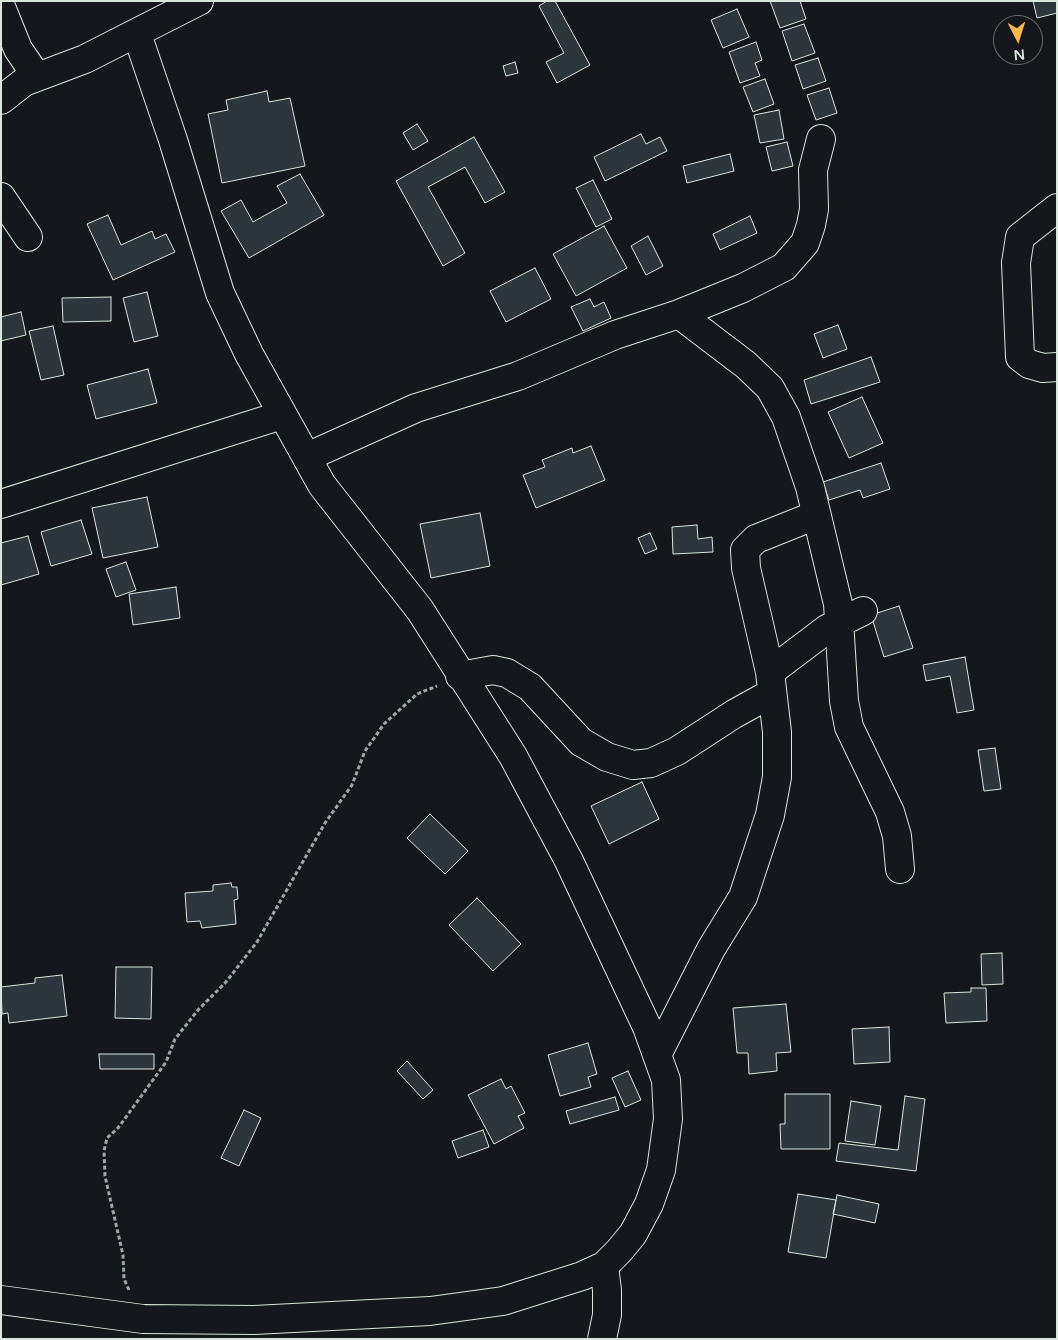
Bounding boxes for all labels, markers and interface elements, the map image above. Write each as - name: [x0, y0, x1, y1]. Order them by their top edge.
- north arrow: [993, 15, 1043, 65]
- text: N: [1013, 45, 1026, 63]

